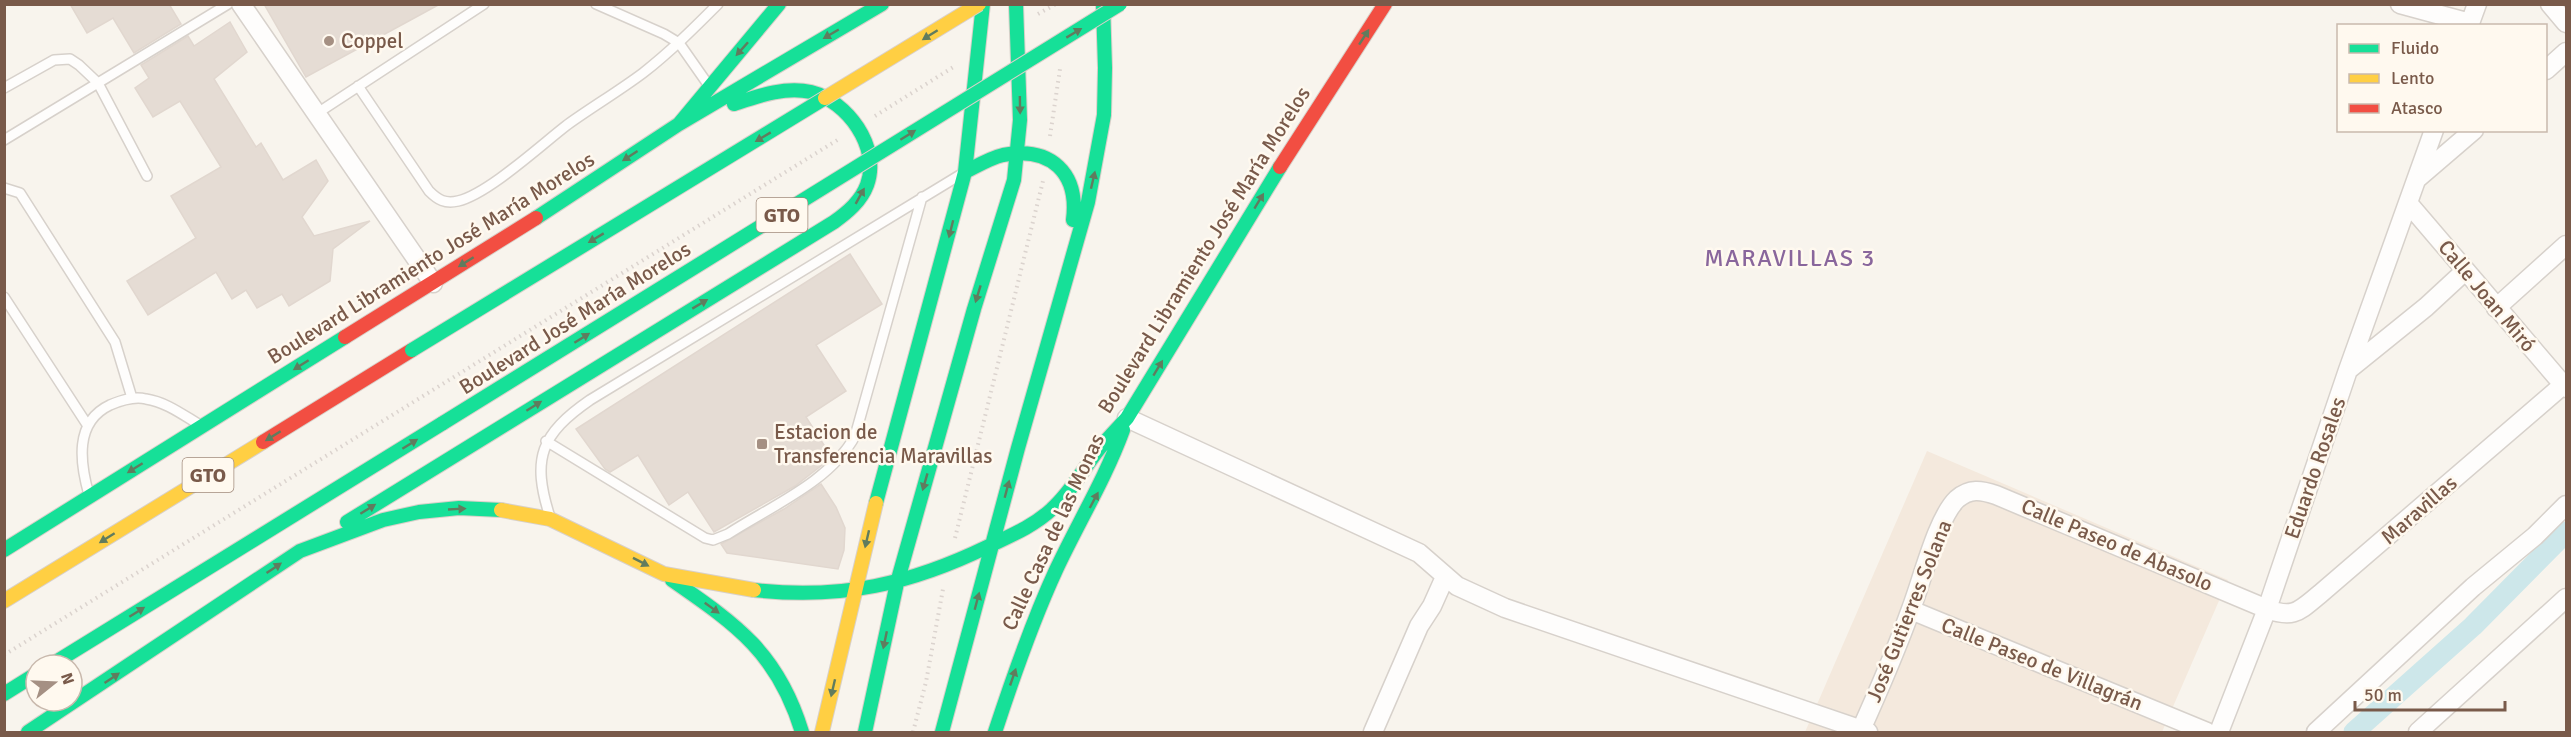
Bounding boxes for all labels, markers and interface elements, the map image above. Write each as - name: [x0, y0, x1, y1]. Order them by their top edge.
- legend: [2337, 24, 2547, 132]
- one-way arrow: [1066, 27, 1082, 38]
- place label: Coppel: [341, 28, 403, 54]
- one-way arrow: [823, 29, 840, 39]
- one-way arrow: [1358, 29, 1370, 45]
- one-way arrow: [922, 30, 938, 41]
- marker: Coppel: [322, 34, 336, 48]
- text: Fluido: [2391, 37, 2439, 59]
- one-way arrow: [736, 41, 749, 56]
- text: Lento: [2391, 67, 2434, 89]
- street label: Boulevard Libramiento José María Morelos: [1092, 82, 1316, 418]
- one-way arrow: [1015, 95, 1025, 114]
- text: Atasco: [2391, 97, 2443, 119]
- one-way arrow: [900, 129, 916, 140]
- one-way arrow: [755, 131, 771, 142]
- street label: Boulevard Libramiento José María Morelos: [263, 146, 599, 370]
- one-way arrow: [622, 150, 638, 161]
- one-way arrow: [1088, 171, 1098, 189]
- one-way arrow: [855, 187, 865, 204]
- one-way arrow: [1254, 193, 1265, 209]
- road number: GTO: [756, 198, 808, 232]
- one-way arrow: [945, 220, 955, 238]
- one-way arrow: [588, 232, 604, 243]
- street label: Calle Joan Miró: [2433, 235, 2541, 357]
- street label: Boulevard José María Morelos: [455, 236, 695, 400]
- district label: MARAVILLAS 3: [1704, 243, 1876, 273]
- one-way arrow: [458, 256, 474, 267]
- one-way arrow: [973, 285, 983, 303]
- one-way arrow: [692, 299, 708, 310]
- one-way arrow: [574, 332, 590, 343]
- one-way arrow: [293, 359, 309, 370]
- one-way arrow: [1152, 360, 1163, 376]
- street label: Eduardo Rosales: [2279, 394, 2351, 542]
- one-way arrow: [526, 401, 542, 412]
- place label: Estacion de Transferencia Maravillas: [774, 419, 992, 469]
- one-way arrow: [265, 430, 281, 441]
- street label: Calle Casa de las Monas: [996, 430, 1110, 634]
- marker: Estacion de Transferencia Maravillas: [755, 437, 769, 451]
- one-way arrow: [402, 438, 418, 449]
- road number: GTO: [182, 458, 234, 492]
- one-way arrow: [127, 462, 143, 473]
- street label: Maravillas: [2376, 470, 2462, 550]
- one-way arrow: [920, 473, 929, 491]
- one-way arrow: [1002, 480, 1012, 498]
- one-way arrow: [1088, 491, 1098, 509]
- street label: Calle Paseo de Abasolo: [2017, 493, 2217, 597]
- one-way arrow: [360, 503, 376, 514]
- one-way arrow: [448, 504, 467, 513]
- street label: José Gutierres Solana: [1861, 516, 1957, 706]
- one-way arrow: [862, 530, 871, 549]
- one-way arrow: [99, 532, 115, 543]
- one-way arrow: [632, 557, 650, 567]
- one-way arrow: [266, 563, 282, 574]
- one-way arrow: [972, 592, 982, 610]
- one-way arrow: [704, 602, 720, 614]
- one-way arrow: [129, 607, 145, 618]
- street label: Calle Paseo de Villagrán: [1937, 612, 2147, 716]
- one-way arrow: [879, 631, 889, 650]
- north arrow: [24, 653, 84, 713]
- one-way arrow: [1009, 668, 1018, 686]
- text: N: [56, 670, 79, 687]
- one-way arrow: [104, 672, 121, 683]
- scale bar: [2355, 674, 2505, 712]
- one-way arrow: [827, 679, 837, 697]
- text: 50 m: [2364, 684, 2402, 706]

